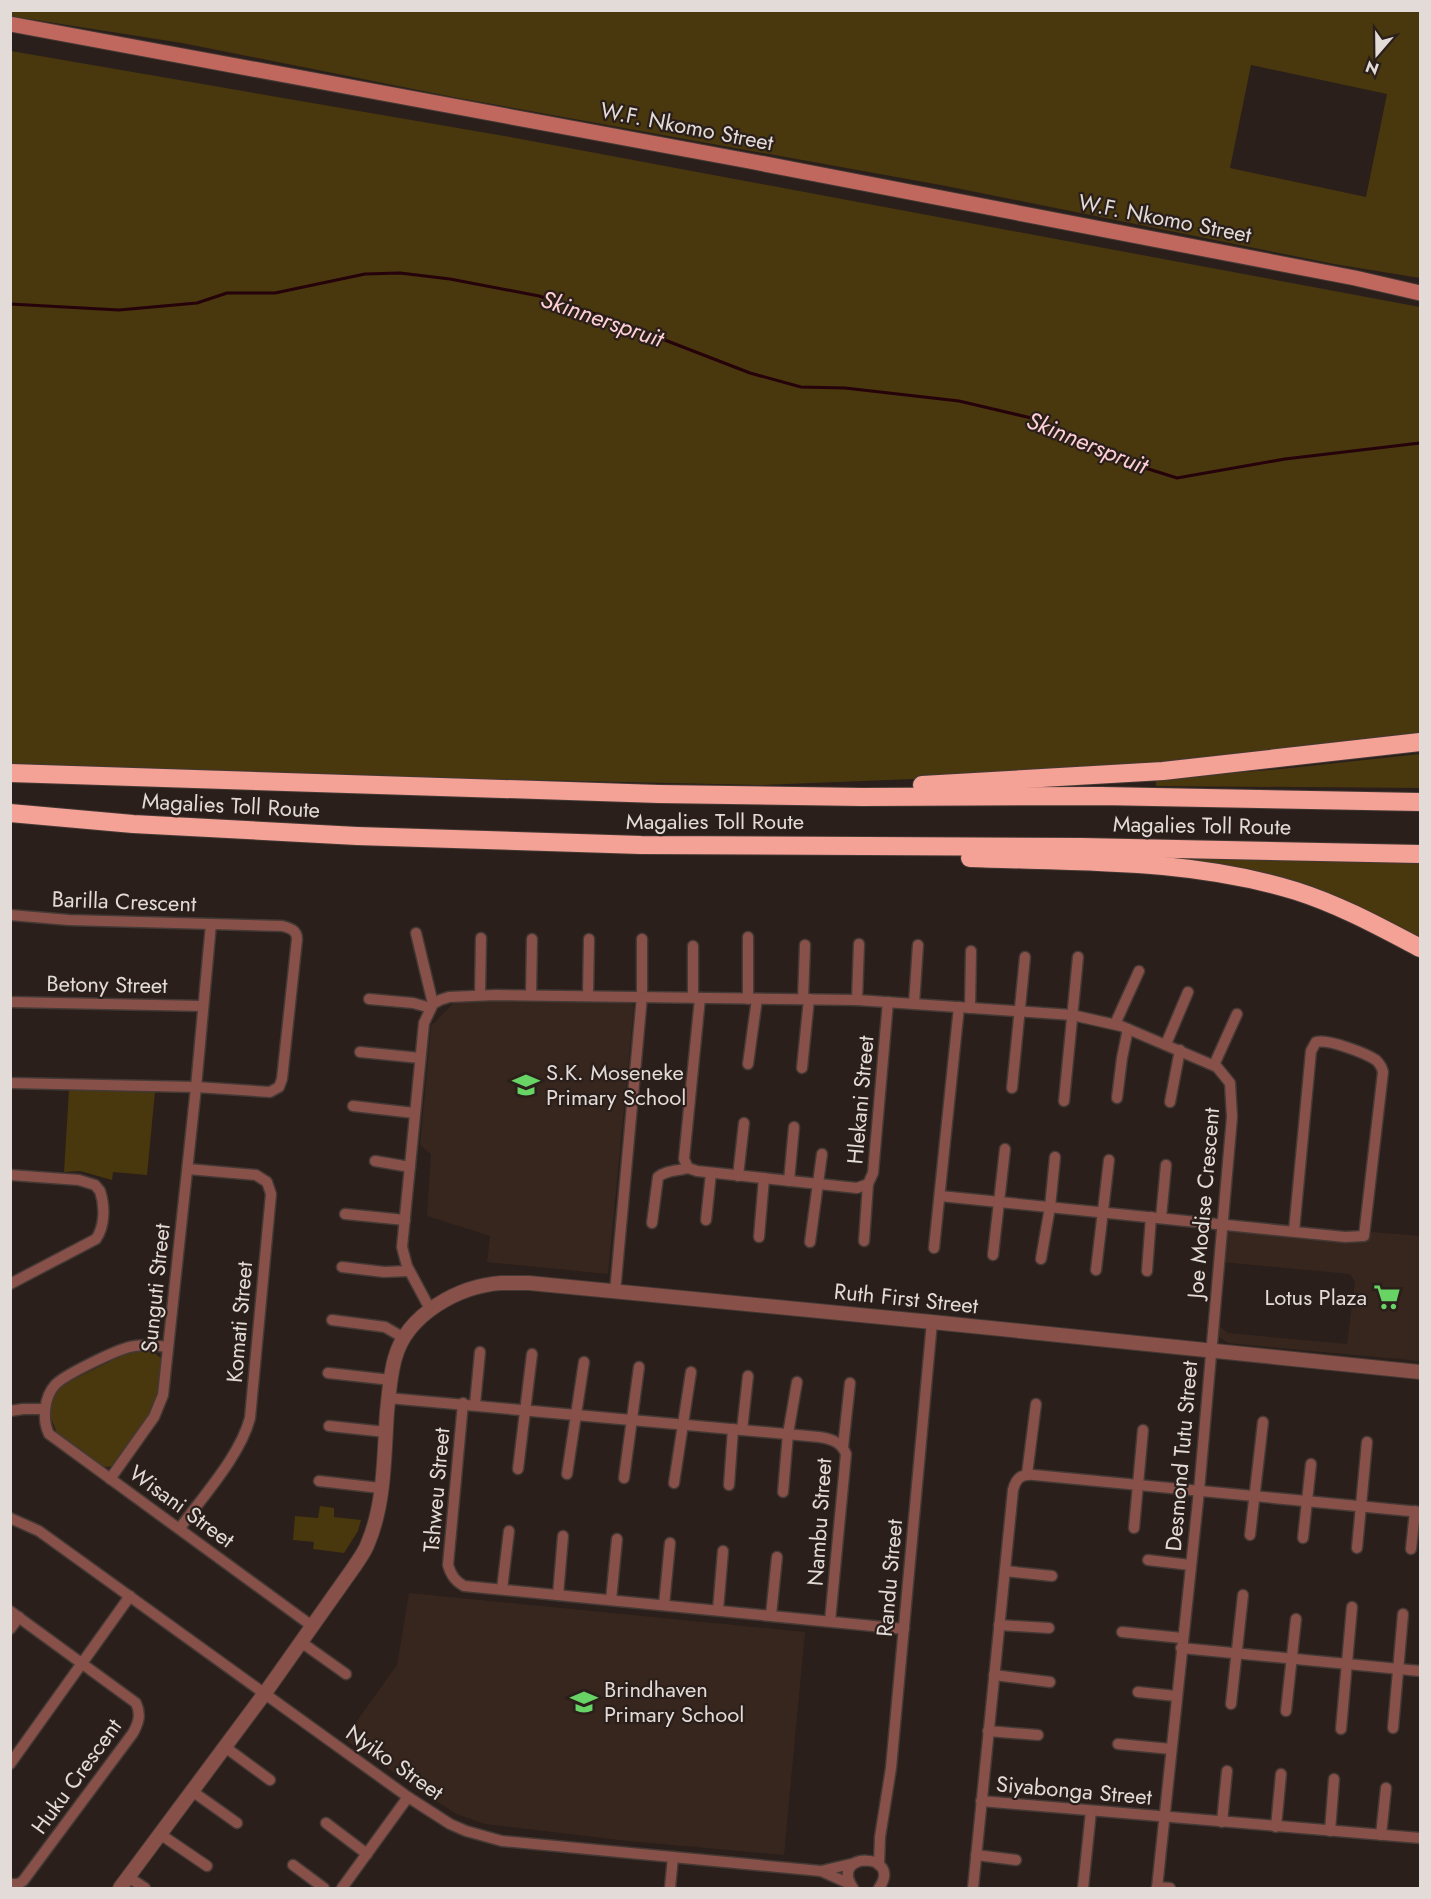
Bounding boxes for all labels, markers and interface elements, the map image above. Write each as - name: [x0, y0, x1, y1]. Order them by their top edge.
- north arrow: [1347, 24, 1407, 84]
- text: N: [1362, 55, 1382, 81]
- street label: W.F. Nkomo Street: [598, 94, 777, 159]
- street label: W.F. Nkomo Street: [1076, 186, 1255, 251]
- water label: Skinnerspruit: [536, 281, 670, 356]
- water label: Skinnerspruit: [1021, 402, 1154, 483]
- street label: Magalies Toll Route: [141, 784, 321, 826]
- street label: Magalies Toll Route: [626, 805, 804, 837]
- street label: Magalies Toll Route: [1113, 807, 1291, 843]
- street label: Barilla Crescent: [51, 882, 198, 920]
- street label: Betony Street: [46, 967, 169, 1001]
- street label: Hlekani Street: [838, 1034, 882, 1166]
- place label: S.K. Moseneke Primary School: [546, 1056, 686, 1113]
- school or university icon: S.K. Moseneke Primary School: [511, 1070, 541, 1100]
- street label: Joe Modise Crescent: [1178, 1106, 1227, 1303]
- street label: Sunguti Street: [132, 1221, 178, 1354]
- street label: Komati Street: [218, 1259, 260, 1384]
- street label: Ruth First Street: [832, 1275, 980, 1322]
- place label: Lotus Plaza: [1264, 1281, 1367, 1313]
- supermarket icon: Lotus Plaza: [1372, 1282, 1402, 1312]
- street label: Desmond Tutu Street: [1157, 1359, 1205, 1553]
- street label: Tshweu Street: [415, 1426, 457, 1554]
- street label: Nambu Street: [799, 1456, 839, 1587]
- street label: Wisani Street: [123, 1457, 242, 1556]
- street label: Randu Street: [868, 1517, 910, 1638]
- place label: Brindhaven Primary School: [604, 1673, 744, 1730]
- school or university icon: Brindhaven Primary School: [569, 1687, 599, 1717]
- street label: Huku Crescent: [23, 1711, 129, 1840]
- street label: Nyiko Street: [340, 1717, 451, 1808]
- street label: Siyabonga Street: [995, 1767, 1154, 1813]

